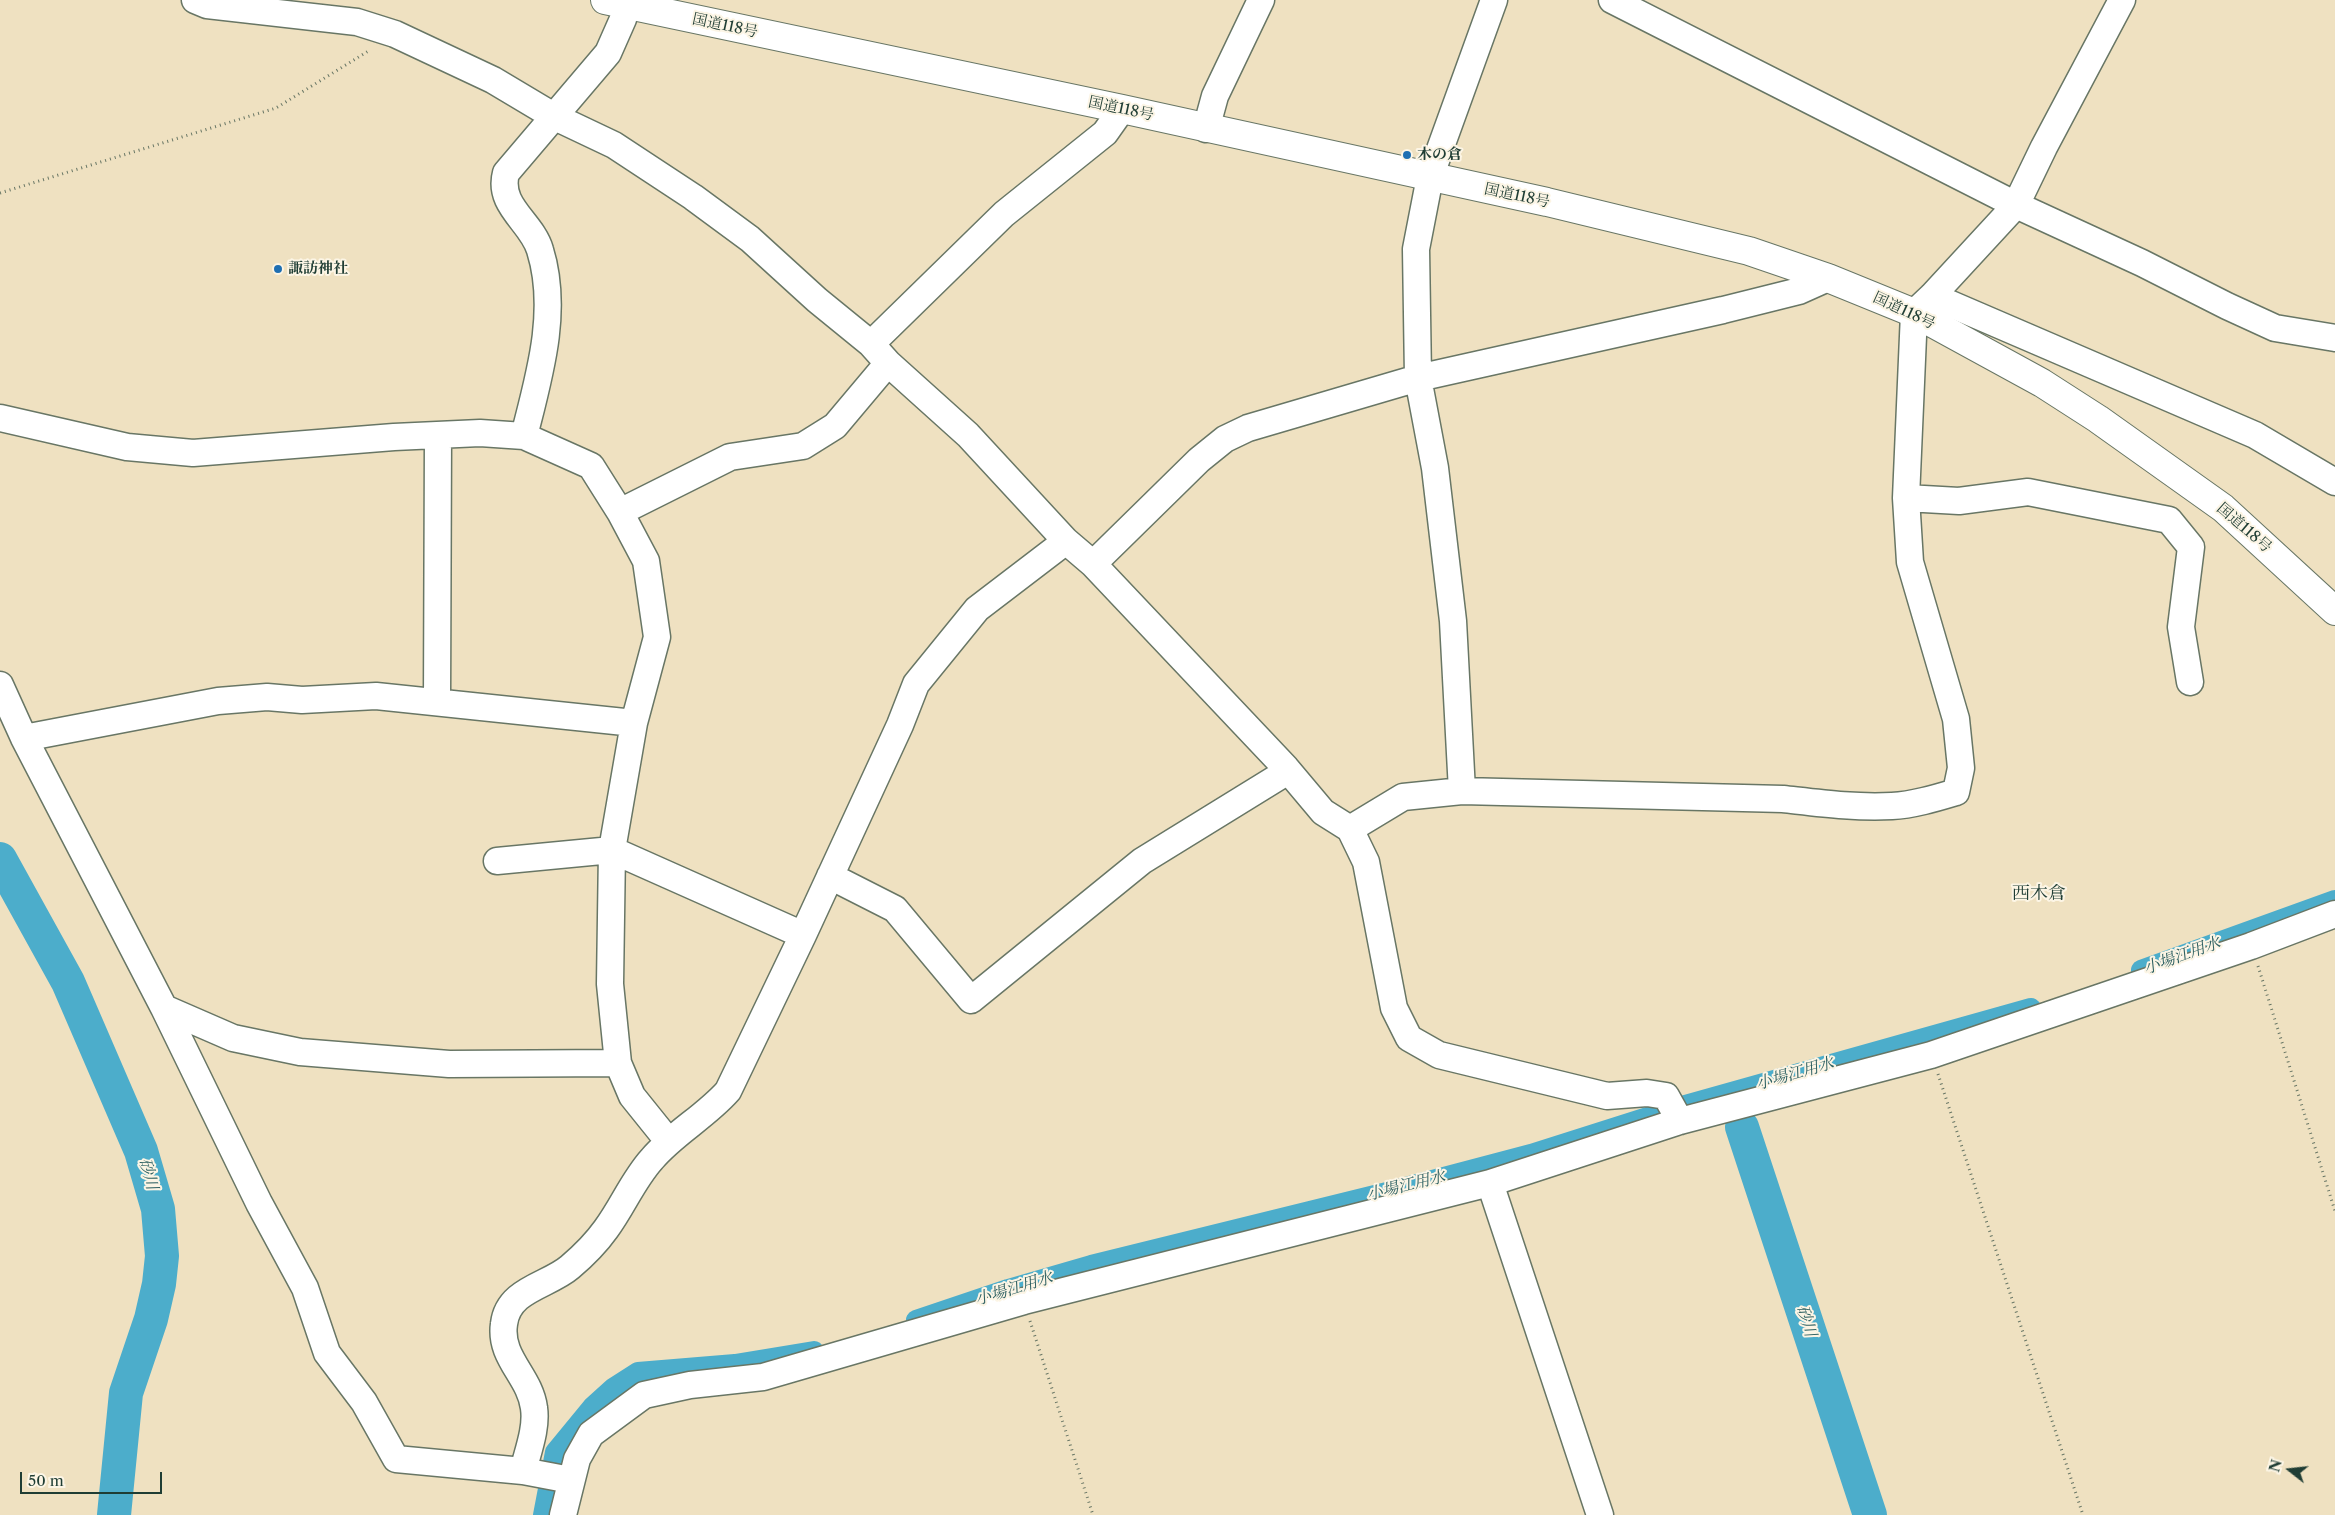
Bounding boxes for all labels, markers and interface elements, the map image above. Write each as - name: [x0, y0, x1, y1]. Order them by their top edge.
- street label: 国道118号: [691, 10, 759, 42]
- street label: 国道118号: [1087, 93, 1155, 125]
- place label: 木の倉: [1417, 146, 1462, 164]
- marker: 木の倉: [1401, 149, 1413, 161]
- street label: 国道118号: [1483, 180, 1551, 212]
- place label: 諏訪神社: [288, 260, 348, 278]
- marker: 諏訪神社: [272, 263, 284, 275]
- street label: 国道118号: [1870, 289, 1938, 333]
- street label: 国道118号: [2213, 499, 2275, 557]
- district label: 西木倉: [2012, 883, 2066, 905]
- water label: 小場江用水: [2141, 933, 2223, 979]
- water label: 小場江用水: [1754, 1054, 1836, 1094]
- water label: 砂川: [134, 1156, 162, 1192]
- water label: 小場江用水: [1365, 1167, 1447, 1205]
- water label: 小場江用水: [973, 1268, 1055, 1310]
- water label: 砂川: [1792, 1303, 1820, 1339]
- north arrow: [2265, 1445, 2315, 1495]
- text: N: [2265, 1458, 2286, 1474]
- scale bar: [22, 1462, 165, 1494]
- text: 50 m: [28, 1471, 64, 1490]

